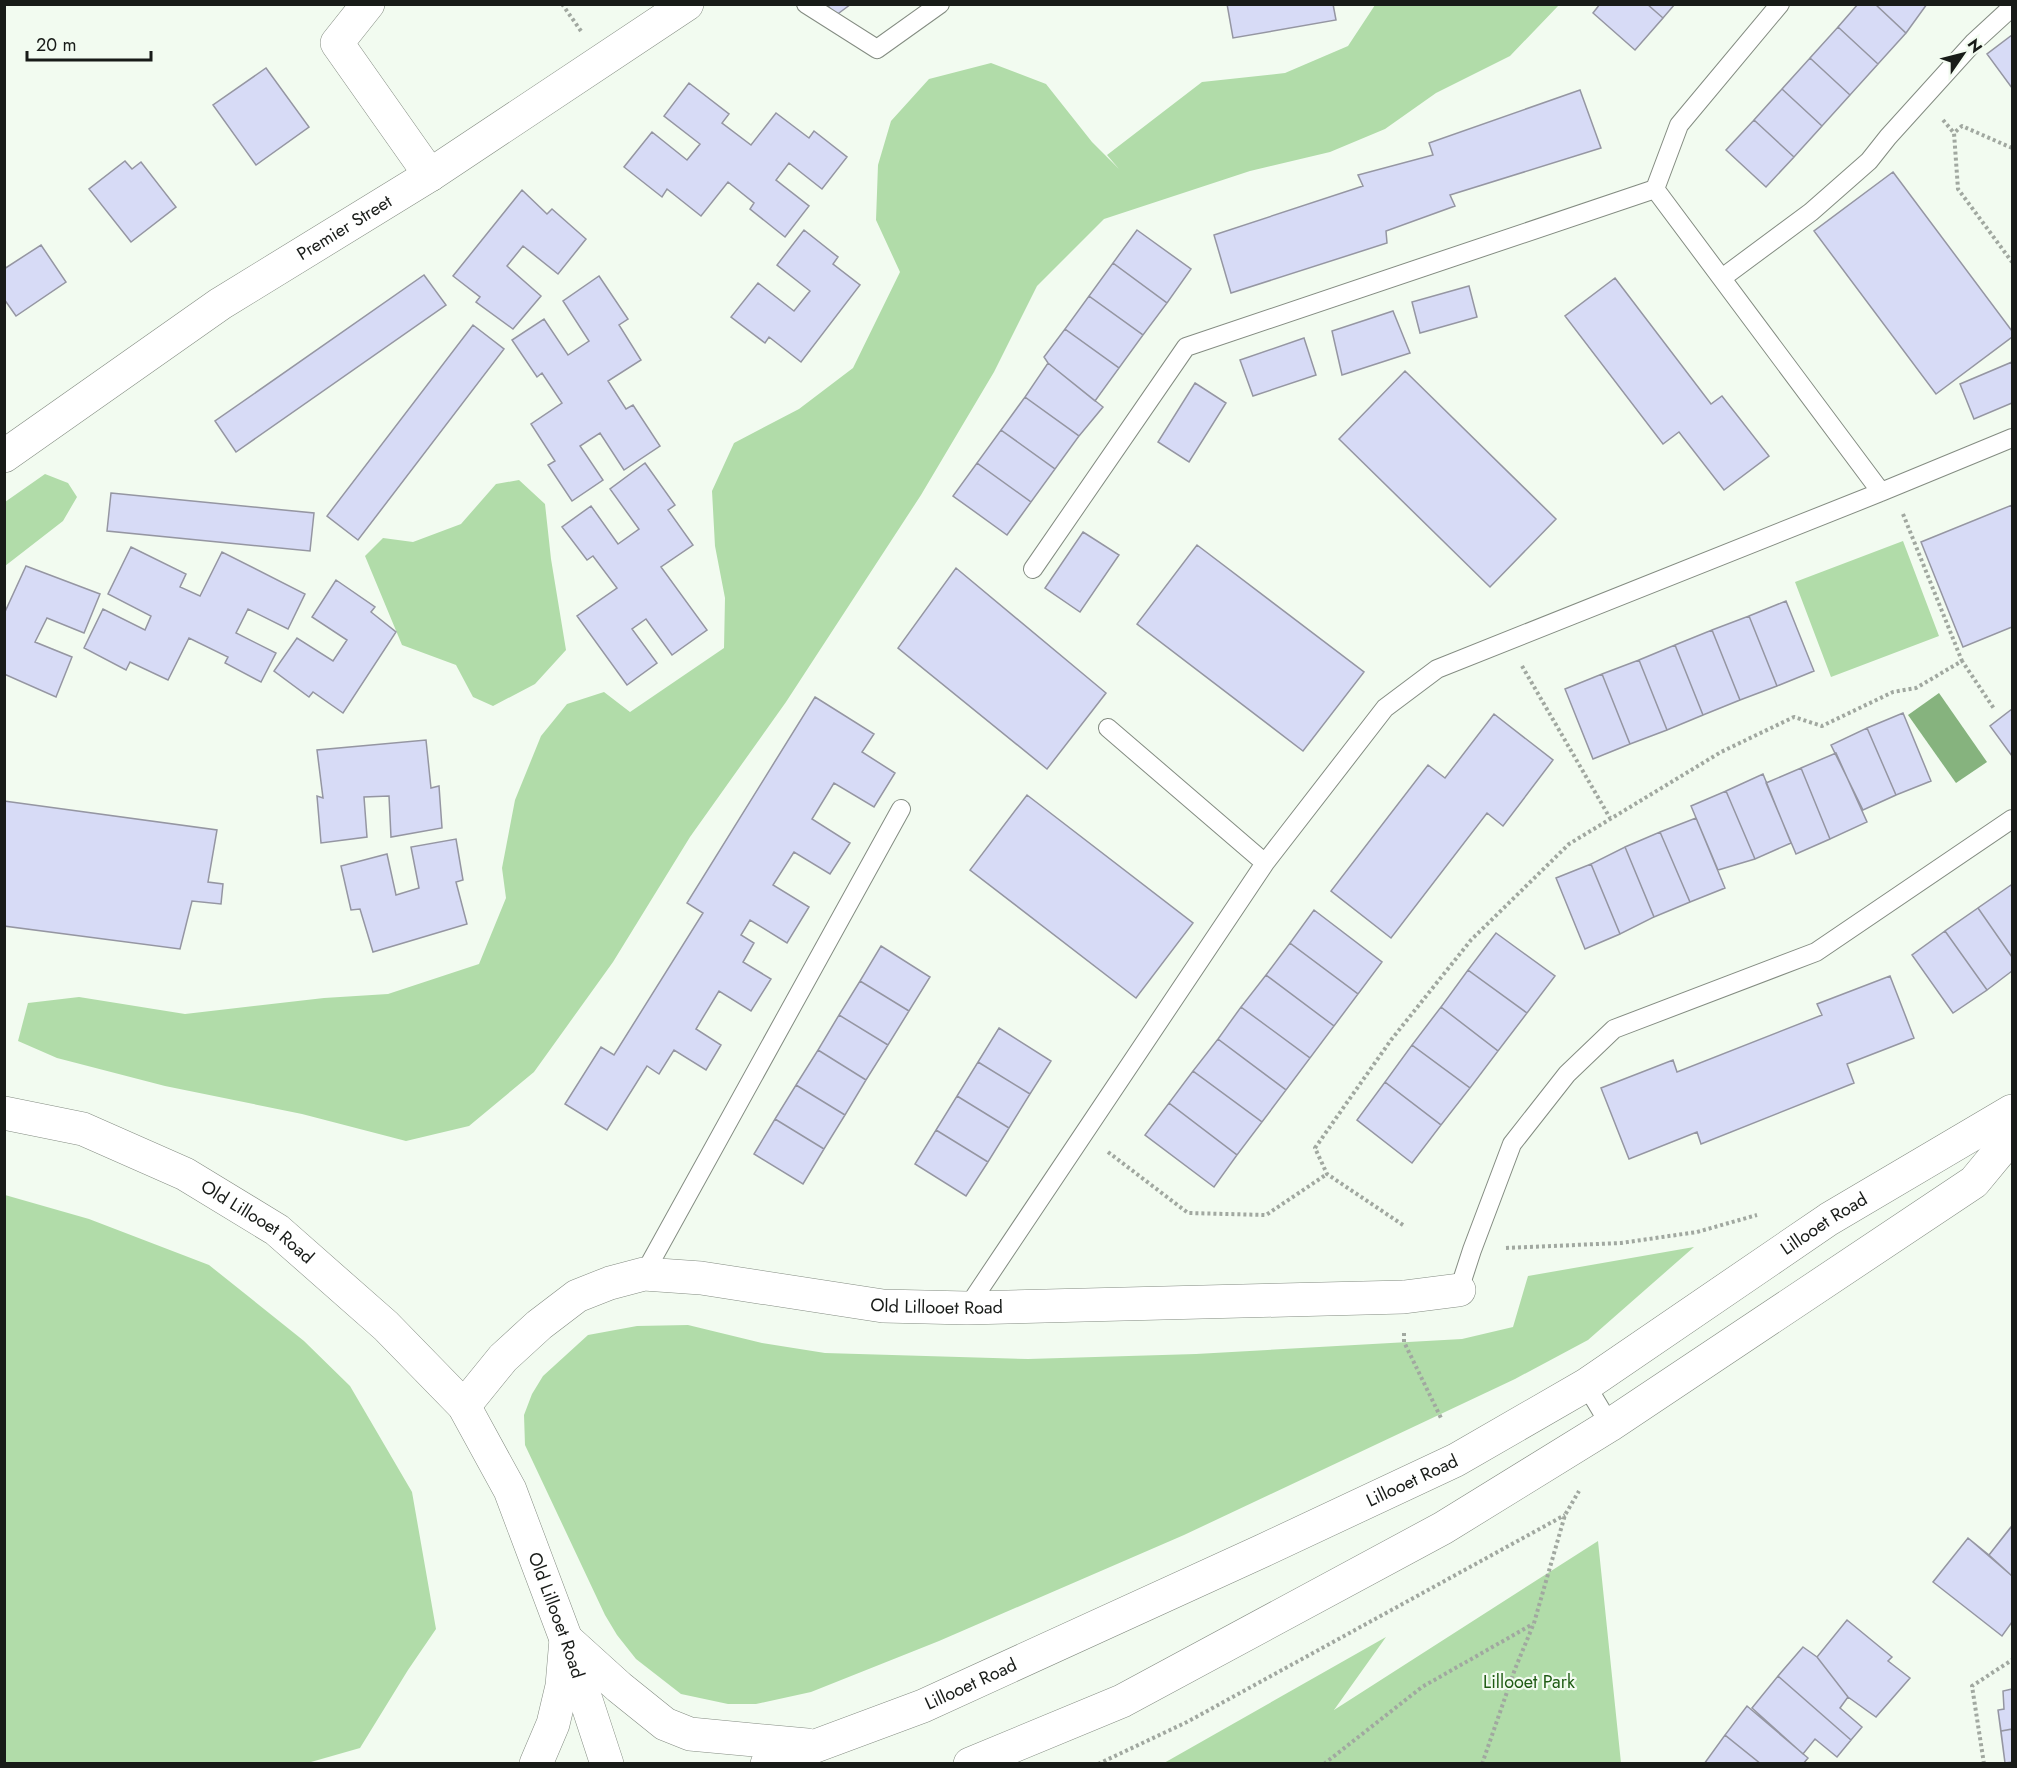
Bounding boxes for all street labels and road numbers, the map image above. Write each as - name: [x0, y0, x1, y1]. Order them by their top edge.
- street label: Premier Street: [292, 188, 397, 267]
- street label: Old Lillooet Road: [196, 1174, 320, 1270]
- street label: Lillooet Road: [1775, 1186, 1872, 1261]
- street label: Old Lillooet Road: [868, 1291, 1003, 1321]
- street label: Lillooet Road: [1362, 1448, 1462, 1513]
- street label: Old Lillooet Road: [521, 1548, 591, 1682]
- street label: Lillooet Road: [921, 1652, 1021, 1716]

